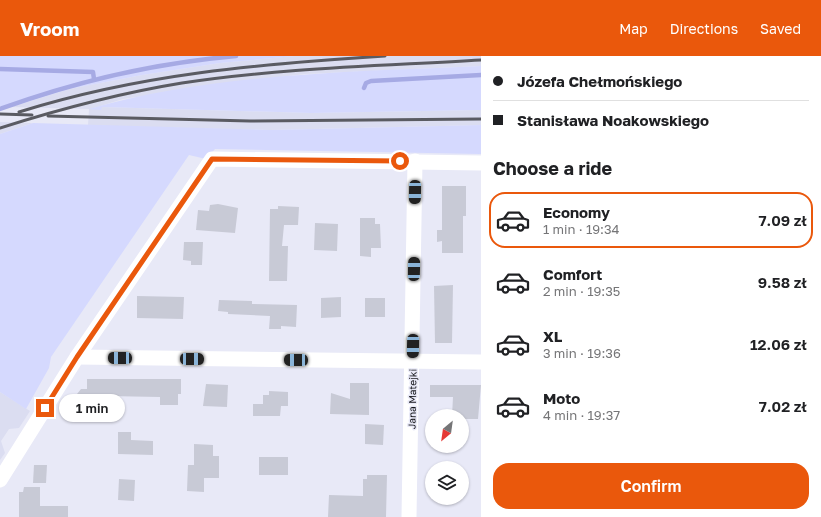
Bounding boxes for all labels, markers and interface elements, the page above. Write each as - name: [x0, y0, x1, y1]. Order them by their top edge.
- text: Vroom: [20, 17, 79, 40]
- text: Map: [619, 20, 648, 37]
- text: Directions: [670, 20, 738, 37]
- text: Saved: [760, 20, 801, 37]
- text: Józefa Chełmońskiego: [517, 72, 682, 90]
- text: Stanisława Noakowskiego: [517, 111, 709, 129]
- route start: [391, 152, 409, 170]
- text: Choose a ride: [493, 157, 612, 179]
- car: [409, 180, 421, 204]
- icon: car: [495, 202, 531, 238]
- text: Economy: [543, 203, 610, 221]
- text: 7.09 zł: [758, 211, 807, 229]
- text: 1 min · 19:34: [543, 221, 620, 237]
- car: [408, 257, 420, 281]
- icon: car: [495, 264, 531, 300]
- text: Comfort: [543, 265, 602, 283]
- text: 9.58 zł: [758, 273, 807, 291]
- text: 2 min · 19:35: [543, 283, 620, 299]
- icon: car: [495, 326, 531, 362]
- text: XL: [543, 327, 562, 345]
- car: [407, 334, 419, 358]
- text: 12.06 zł: [750, 335, 807, 353]
- text: 3 min · 19:36: [543, 345, 621, 361]
- car: [108, 352, 132, 364]
- car: [180, 353, 204, 365]
- car: [284, 354, 308, 366]
- street label: Jana Matejki: [405, 369, 419, 429]
- icon: car: [495, 388, 531, 424]
- text: Moto: [543, 389, 580, 407]
- callout: 1 min: [59, 394, 125, 422]
- text: 7.02 zł: [759, 397, 807, 415]
- route end: [36, 399, 54, 417]
- text: 1 min: [76, 400, 108, 416]
- text: 4 min · 19:37: [543, 407, 620, 423]
- north arrow: [425, 409, 469, 453]
- map controls: [425, 409, 469, 505]
- button: layers: [425, 461, 469, 505]
- button: Confirm: [493, 463, 809, 509]

